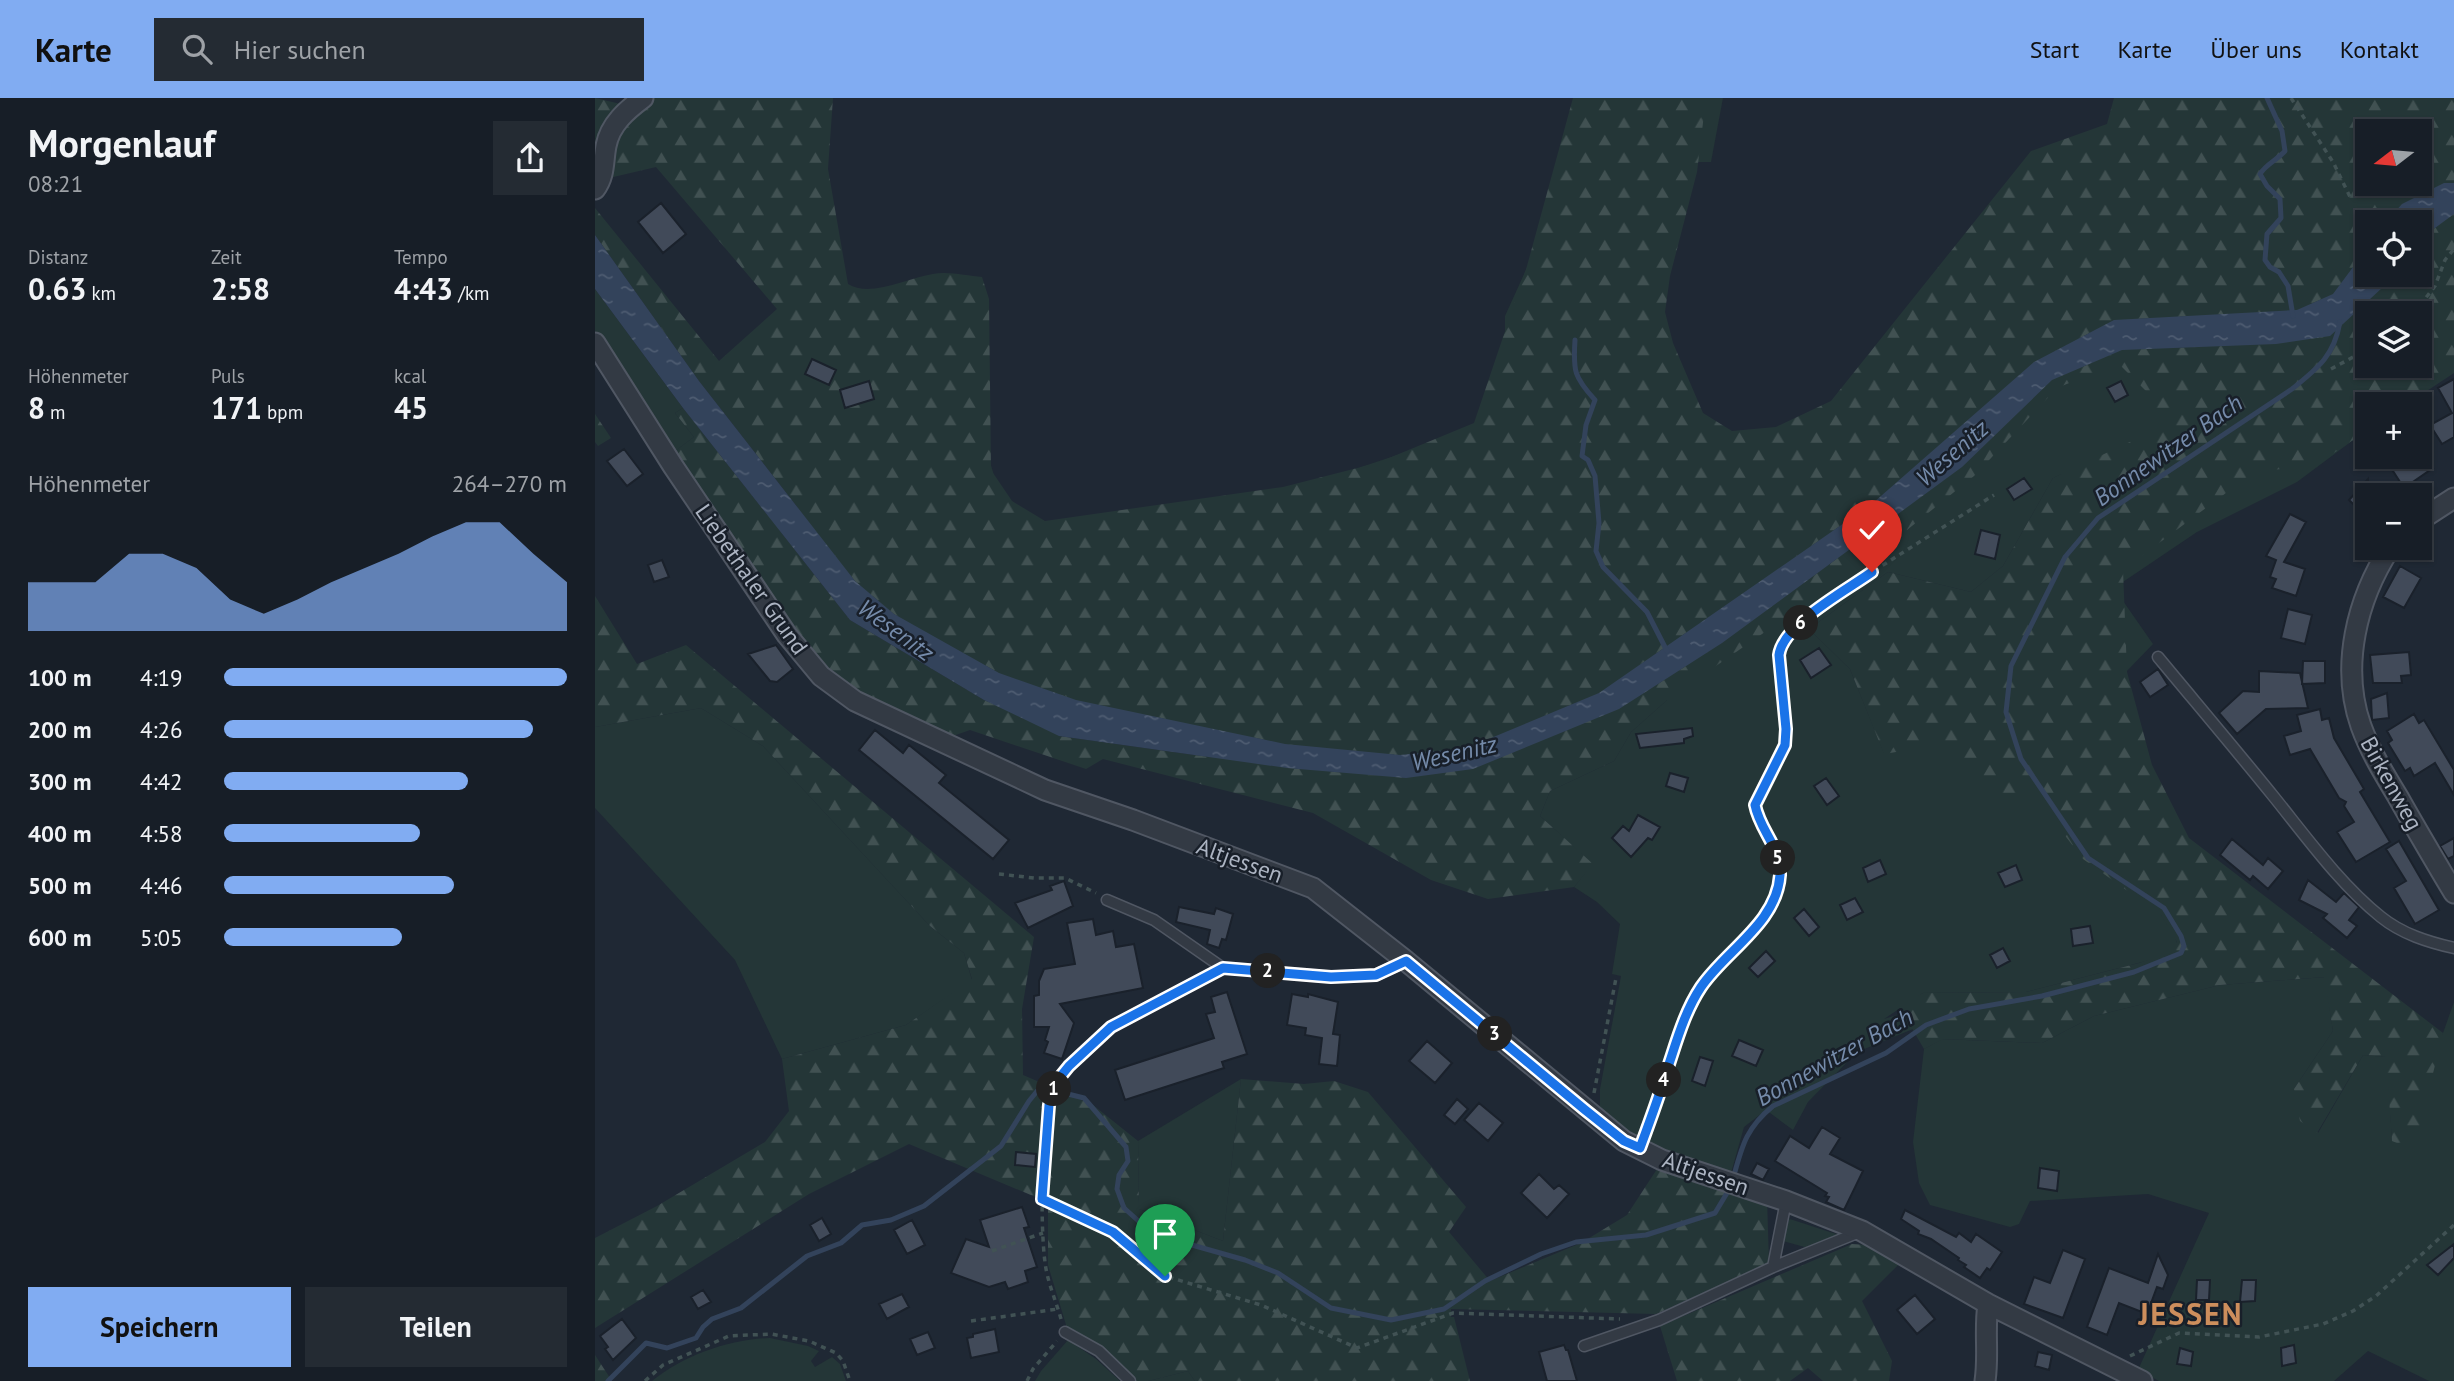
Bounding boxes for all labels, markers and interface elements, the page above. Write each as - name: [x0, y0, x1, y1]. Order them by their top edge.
- search box: [154, 18, 644, 81]
- text: Karte: [35, 28, 112, 71]
- icon: search: [178, 30, 216, 68]
- text: Hier suchen: [234, 33, 366, 66]
- text: Start: [2030, 34, 2079, 65]
- text: Karte: [2117, 34, 2172, 65]
- text: Über uns: [2210, 34, 2302, 65]
- text: Kontakt: [2340, 34, 2419, 65]
- text: Morgenlauf: [28, 118, 215, 167]
- north arrow: [2355, 119, 2433, 196]
- map controls: [2355, 119, 2432, 560]
- button: share: [493, 121, 567, 195]
- text: 08:21: [28, 169, 83, 198]
- button: locate: [2355, 210, 2432, 287]
- text: Distanz: [28, 245, 88, 269]
- text: Zeit: [211, 245, 242, 269]
- text: Tempo: [394, 245, 448, 269]
- text: 0.63: [28, 269, 86, 308]
- text: 2:58: [211, 269, 270, 308]
- text: 4:43: [394, 269, 453, 308]
- text: km: [86, 281, 116, 305]
- text: /km: [453, 281, 489, 305]
- button: layers: [2355, 301, 2432, 378]
- text: Höhenmeter: [28, 364, 129, 388]
- text: Puls: [211, 364, 245, 388]
- text: kcal: [394, 364, 426, 388]
- water label: Bonnewitzer Bach: [2088, 387, 2248, 513]
- text: 8: [28, 388, 45, 427]
- text: 171: [211, 388, 262, 427]
- text: 45: [394, 388, 428, 427]
- button: +: [2355, 392, 2432, 469]
- text: m: [45, 400, 66, 424]
- text: bpm: [262, 400, 303, 424]
- water label: Wesenitz: [1909, 412, 1995, 493]
- text: Höhenmeter: [28, 469, 150, 498]
- text: 264–270 m: [452, 469, 567, 498]
- button: −: [2355, 483, 2432, 560]
- street label: Liebethaler Grund: [689, 498, 815, 660]
- pin: [1842, 500, 1902, 572]
- icon: check: [1853, 511, 1891, 549]
- water label: Wesenitz: [852, 592, 941, 668]
- pin: 6: [1783, 606, 1819, 640]
- text: 6: [1795, 610, 1806, 634]
- text: 100 m: [28, 663, 91, 692]
- text: 4:19: [140, 663, 183, 692]
- text: 200 m: [28, 715, 91, 744]
- text: 4:26: [140, 715, 183, 744]
- water label: Wesenitz: [1408, 728, 1500, 778]
- street label: Birkenweg: [2354, 731, 2430, 835]
- text: 300 m: [28, 767, 91, 796]
- text: 4:42: [140, 767, 183, 796]
- text: 400 m: [28, 819, 91, 848]
- text: 4:58: [140, 819, 183, 848]
- street label: Altjessen: [1193, 831, 1287, 889]
- pin: 5: [1761, 840, 1795, 876]
- text: 5: [1772, 845, 1783, 869]
- text: 500 m: [28, 871, 91, 900]
- text: 4:46: [140, 871, 183, 900]
- text: 600 m: [28, 923, 91, 952]
- text: 5:05: [140, 923, 183, 952]
- pin: 2: [1251, 954, 1285, 988]
- text: 2: [1262, 958, 1273, 982]
- water label: Bonnewitzer Bach: [1750, 1001, 1918, 1113]
- pin: 3: [1478, 1016, 1513, 1052]
- text: 3: [1489, 1021, 1500, 1045]
- pin: 4: [1647, 1062, 1681, 1098]
- text: 4: [1658, 1067, 1669, 1091]
- pin: 1: [1037, 1072, 1071, 1107]
- text: 1: [1048, 1076, 1059, 1100]
- street label: Altjessen: [1659, 1145, 1753, 1201]
- pin: [1135, 1204, 1195, 1276]
- icon: arrive: [1146, 1215, 1184, 1253]
- button: Speichern: [28, 1287, 291, 1367]
- button: Teilen: [305, 1287, 567, 1367]
- district label: JESSEN: [2138, 1294, 2243, 1333]

